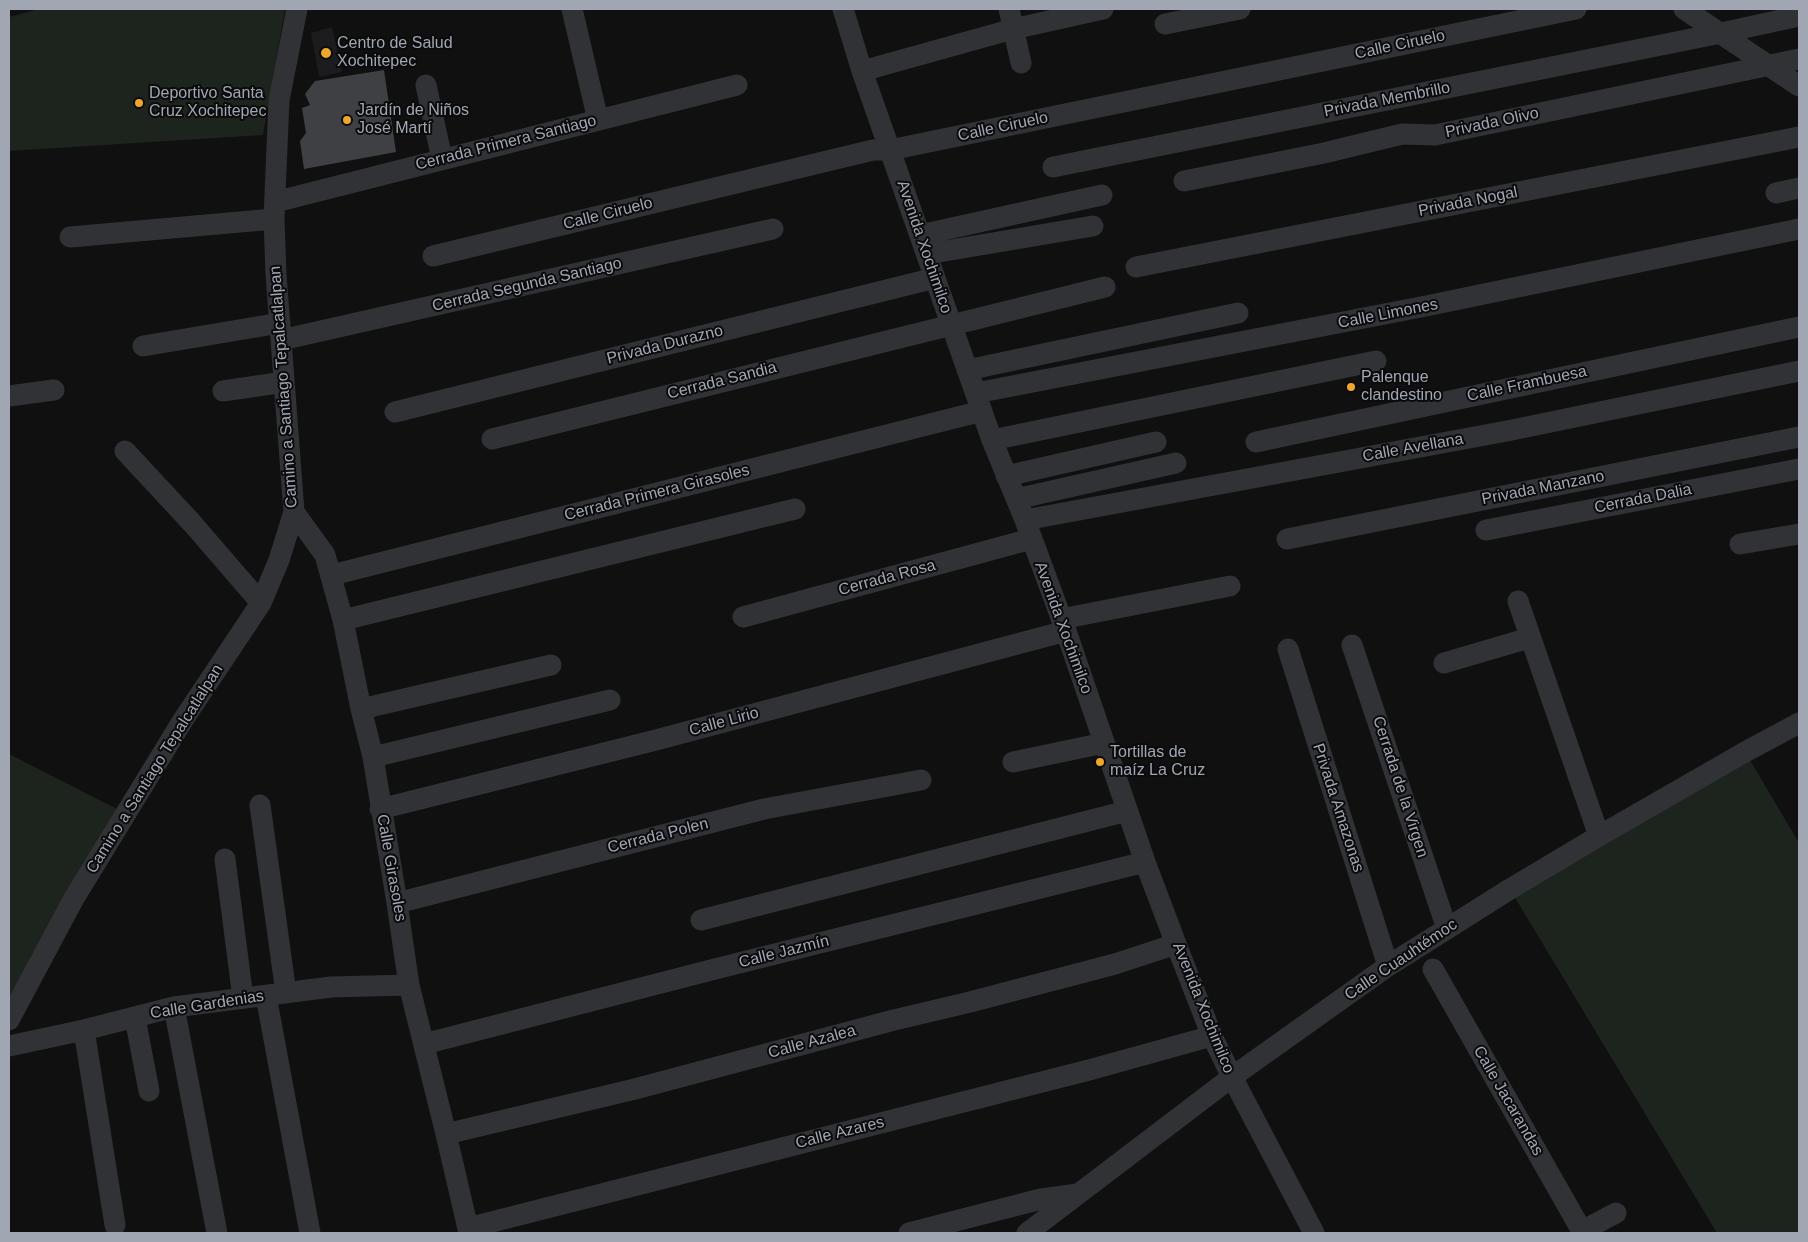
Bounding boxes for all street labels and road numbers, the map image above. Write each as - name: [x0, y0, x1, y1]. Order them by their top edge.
- street label: Calle Ciruelo: [1353, 26, 1447, 64]
- street label: Privada Membrillo: [1322, 78, 1452, 122]
- street label: Privada Olivo: [1443, 104, 1541, 142]
- street label: Calle Ciruelo: [956, 108, 1050, 146]
- street label: Cerrada Primera Santiago: [414, 111, 598, 175]
- street label: Avenida Xochimilco: [892, 178, 956, 316]
- street label: Privada Nogal: [1417, 183, 1519, 221]
- street label: Calle Ciruelo: [561, 194, 655, 234]
- street label: Cerrada Segunda Santiago: [430, 254, 624, 316]
- street label: Camino a Santiago Tepalcatlalpan: [266, 265, 302, 509]
- street label: Calle Limones: [1336, 295, 1440, 333]
- street label: Privada Durazno: [605, 321, 725, 369]
- street label: Cerrada Sandia: [665, 358, 779, 404]
- street label: Calle Frambuesa: [1465, 362, 1589, 406]
- street label: Calle Avellana: [1361, 430, 1465, 466]
- street label: Cerrada Primera Girasoles: [562, 461, 752, 525]
- street label: Privada Manzano: [1480, 467, 1606, 509]
- street label: Cerrada Dalia: [1593, 480, 1693, 518]
- street label: Cerrada Rosa: [836, 556, 938, 600]
- street label: Avenida Xochimilco: [1030, 559, 1096, 697]
- street label: Camino a Santiago Tepalcatlalpan: [83, 661, 227, 877]
- street label: Calle Lirio: [687, 704, 761, 740]
- street label: Cerrada de la Virgen: [1368, 714, 1432, 860]
- street label: Privada Amazonas: [1308, 741, 1368, 875]
- street label: Calle Girasoles: [372, 813, 410, 923]
- street label: Cerrada Polen: [606, 814, 710, 858]
- street label: Calle Cuauhtémoc: [1341, 915, 1461, 1005]
- street label: Calle Jazmín: [737, 931, 831, 973]
- street label: Avenida Xochimilco: [1168, 940, 1238, 1076]
- street label: Calle Gardenias: [149, 987, 265, 1023]
- street label: Calle Azalea: [766, 1021, 858, 1063]
- street label: Calle Jacarandas: [1469, 1043, 1547, 1159]
- street label: Calle Azares: [794, 1113, 886, 1153]

